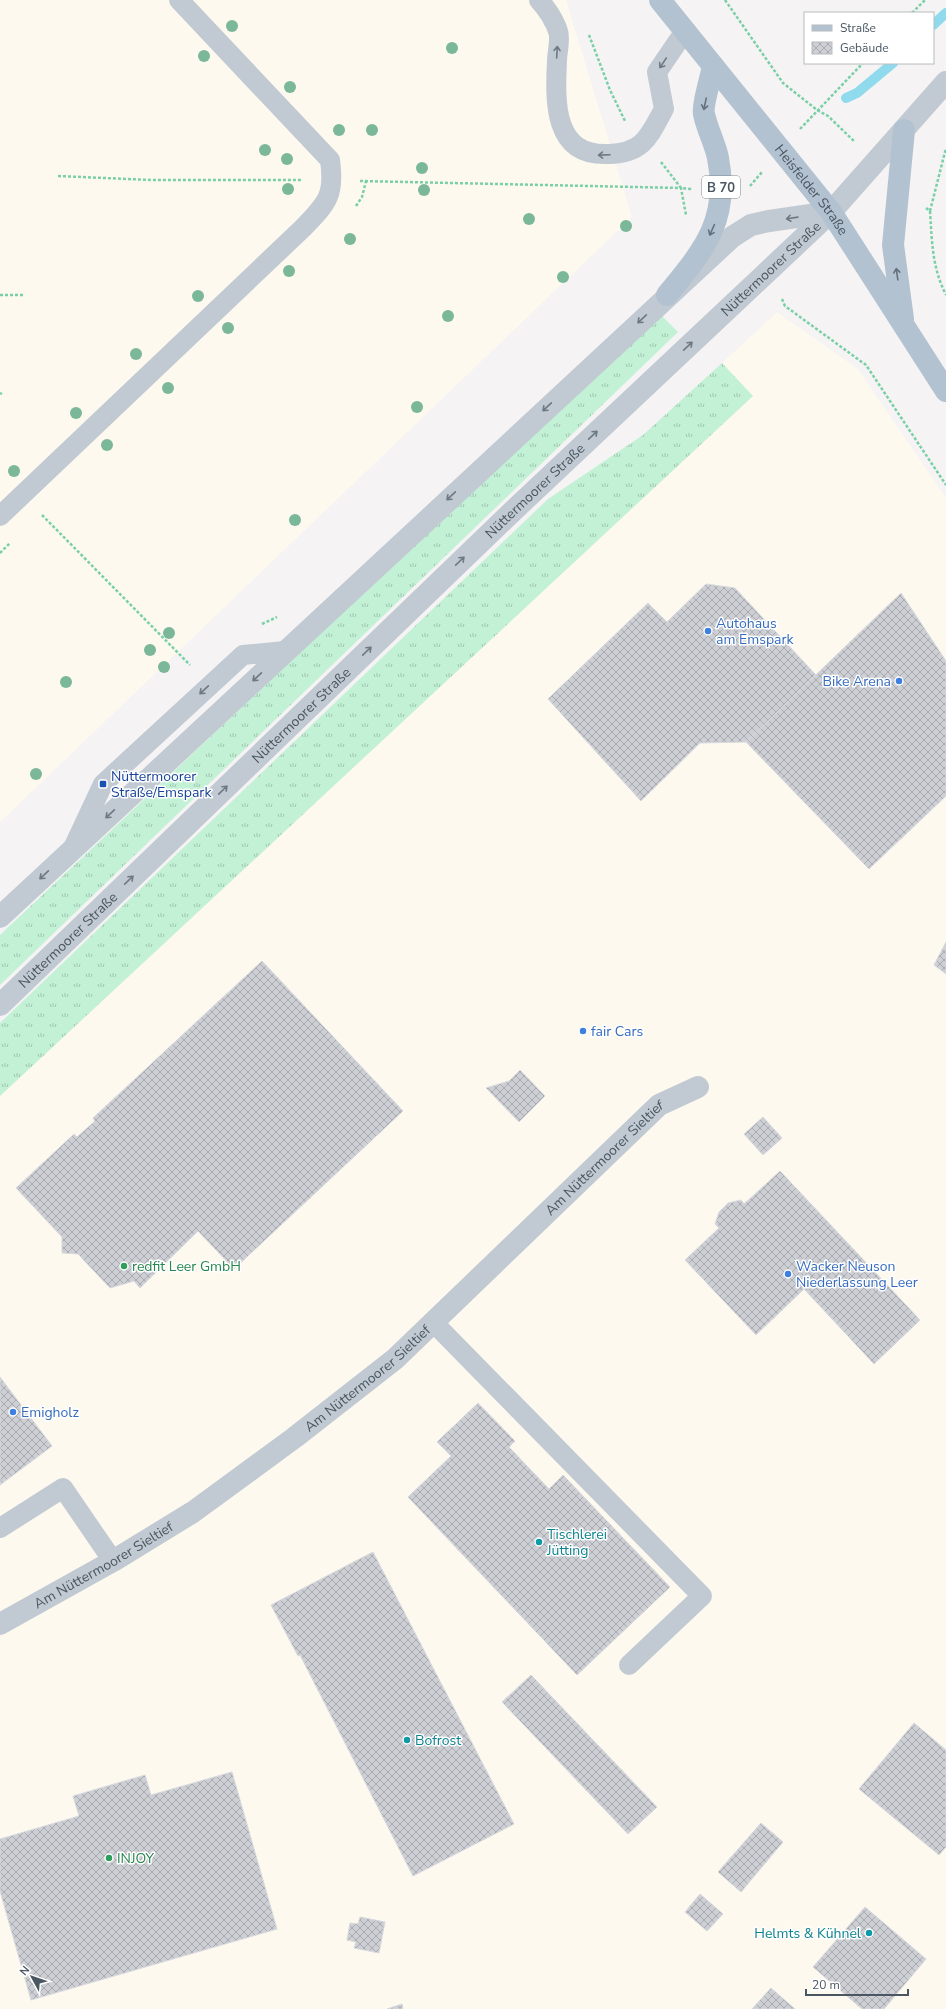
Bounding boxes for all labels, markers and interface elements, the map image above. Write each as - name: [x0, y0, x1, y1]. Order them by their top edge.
- legend: [804, 12, 934, 64]
- text: Straße: [840, 20, 876, 36]
- text: Gebäude: [840, 40, 889, 56]
- one-way arrow: [554, 46, 561, 59]
- one-way arrow: [659, 58, 667, 69]
- one-way arrow: [701, 98, 709, 111]
- street label: Heisfelder Straße: [770, 141, 853, 239]
- one-way arrow: [598, 151, 611, 158]
- road number: B 70: [702, 176, 740, 198]
- one-way arrow: [786, 214, 799, 222]
- street label: Nüttermoorer Straße: [717, 217, 825, 321]
- one-way arrow: [708, 224, 716, 236]
- one-way arrow: [893, 268, 901, 281]
- one-way arrow: [637, 314, 647, 324]
- one-way arrow: [683, 341, 693, 351]
- one-way arrow: [541, 403, 552, 412]
- one-way arrow: [588, 430, 598, 440]
- street label: Nüttermoorer Straße: [481, 439, 589, 543]
- one-way arrow: [447, 491, 457, 500]
- one-way arrow: [455, 556, 465, 566]
- place label: Autohaus am Emspark: [716, 614, 794, 649]
- marker: Autohaus am Emspark: [703, 626, 713, 636]
- one-way arrow: [362, 647, 372, 656]
- street label: Nüttermoorer Straße: [248, 663, 355, 768]
- place label: Bike Arena: [822, 672, 891, 691]
- one-way arrow: [252, 673, 262, 682]
- marker: Bike Arena: [894, 676, 904, 686]
- one-way arrow: [199, 686, 209, 695]
- place label: Nüttermoorer Straße/Emspark: [111, 767, 212, 802]
- marker: Nüttermoorer Straße/Emspark: [98, 779, 108, 789]
- one-way arrow: [217, 786, 227, 795]
- one-way arrow: [105, 809, 115, 818]
- one-way arrow: [39, 871, 49, 880]
- one-way arrow: [124, 875, 134, 885]
- street label: Nüttermoorer Straße: [14, 888, 122, 992]
- place label: fair Cars: [591, 1022, 643, 1041]
- marker: fair Cars: [578, 1026, 588, 1036]
- street label: Am Nüttermoorer Sieltief: [541, 1095, 666, 1220]
- place label: redfit Leer GmbH: [132, 1257, 241, 1276]
- place label: Wacker Neuson Niederlassung Leer: [796, 1257, 918, 1292]
- marker: redfit Leer GmbH: [119, 1261, 129, 1271]
- marker: Wacker Neuson Niederlassung Leer: [783, 1269, 793, 1279]
- street label: Am Nüttermoorer Sieltief: [301, 1321, 435, 1436]
- place label: Emigholz: [21, 1403, 79, 1422]
- marker: Emigholz: [8, 1407, 18, 1417]
- street label: Am Nüttermoorer Sieltief: [30, 1517, 177, 1613]
- place label: Tischlerei Jütting: [546, 1525, 607, 1560]
- marker: Tischlerei Jütting: [534, 1537, 544, 1547]
- place label: Bofrost: [415, 1731, 461, 1750]
- marker: Bofrost: [402, 1735, 412, 1745]
- place label: INJOY: [117, 1849, 155, 1868]
- marker: INJOY: [104, 1853, 114, 1863]
- place label: Helmts & Kühnel: [754, 1924, 862, 1943]
- marker: Helmts & Kühnel: [864, 1928, 874, 1938]
- north arrow: [12, 1957, 52, 1997]
- text: N: [16, 1963, 33, 1979]
- scale bar: [806, 1971, 908, 1997]
- text: 20 m: [812, 1977, 840, 1993]

